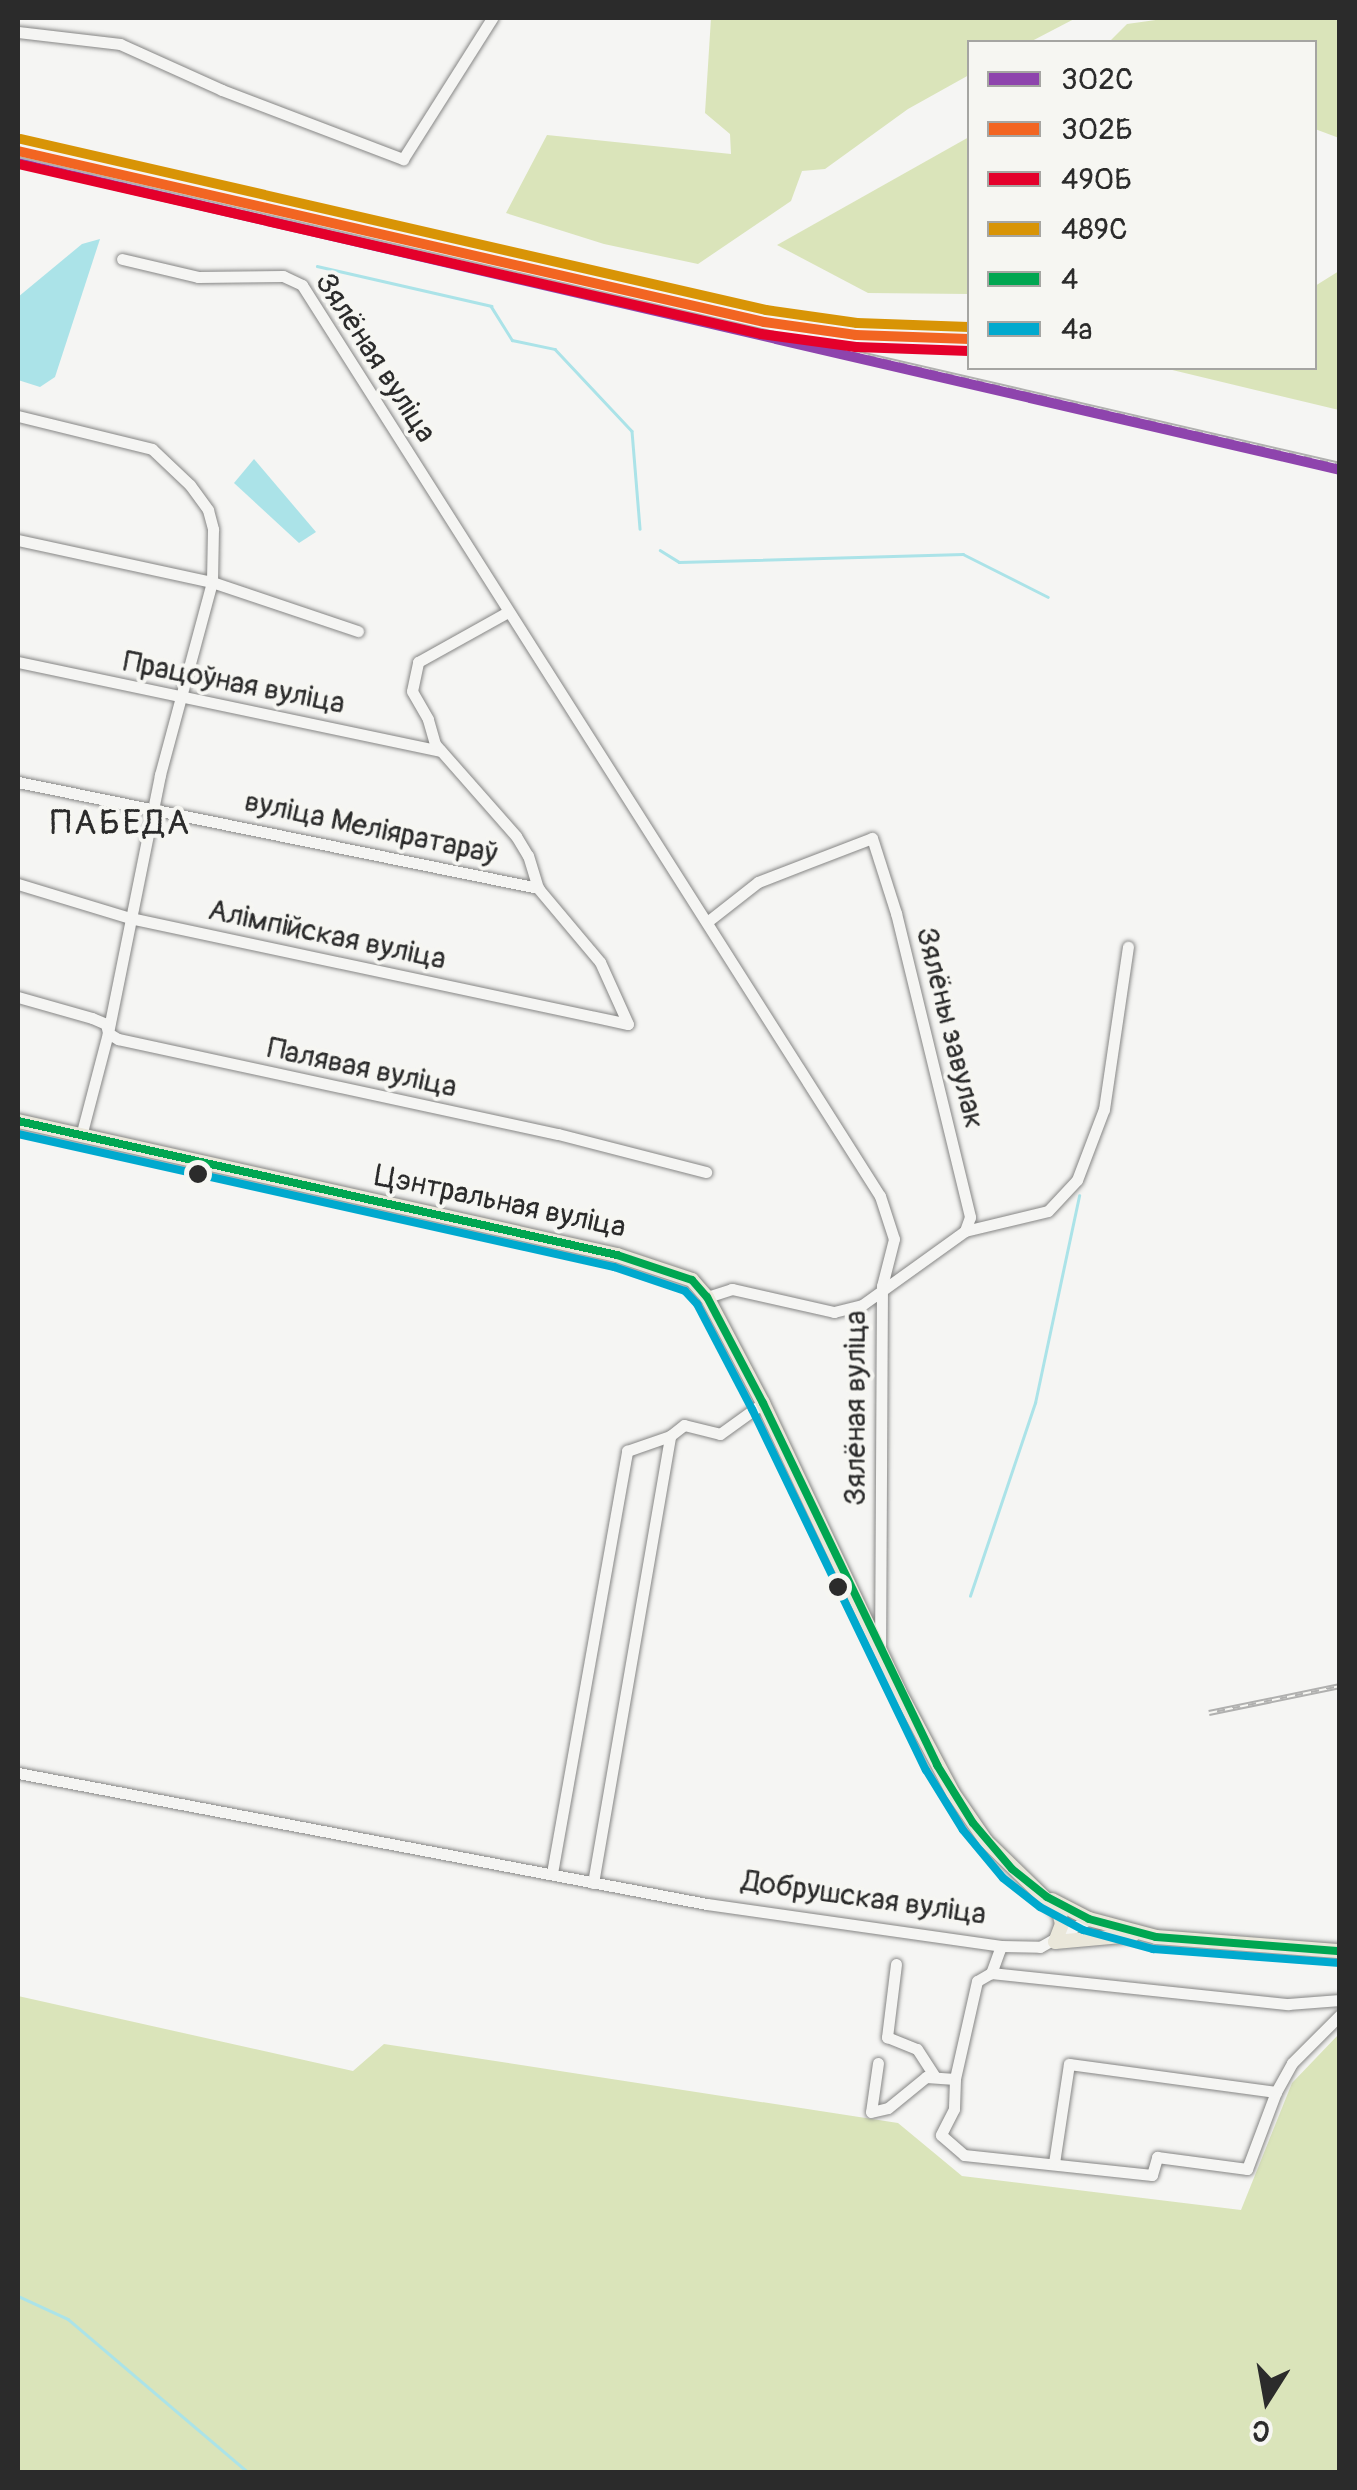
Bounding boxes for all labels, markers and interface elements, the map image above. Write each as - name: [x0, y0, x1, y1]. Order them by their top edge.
- legend: [967, 40, 1317, 370]
- text: 302С: [1061, 61, 1134, 98]
- text: 302Б: [1061, 111, 1133, 148]
- text: 490Б: [1061, 161, 1132, 198]
- text: 489С: [1061, 211, 1127, 248]
- text: 4: [1061, 261, 1078, 298]
- street label: Зялёная вуліца: [307, 266, 443, 450]
- text: 4а: [1061, 311, 1092, 348]
- street label: Працоўная вуліца: [120, 644, 348, 722]
- street label: вуліца Меліяратараў: [241, 784, 501, 872]
- district label: ПАБЕДА: [50, 802, 192, 844]
- street label: Алімпійская вуліца: [205, 892, 449, 978]
- street label: Зялёны завулак: [908, 924, 992, 1132]
- street label: Палявая вуліца: [264, 1030, 460, 1106]
- street label: Цэнтральная вуліца: [371, 1158, 629, 1246]
- unlabelled marker: [188, 1164, 208, 1184]
- street label: Зялёная вуліца: [838, 1310, 874, 1506]
- unlabelled marker: [828, 1577, 848, 1597]
- street label: Добрушская вуліца: [740, 1863, 988, 1933]
- north arrow: [1217, 2350, 1317, 2450]
- text: С: [1249, 2411, 1273, 2449]

